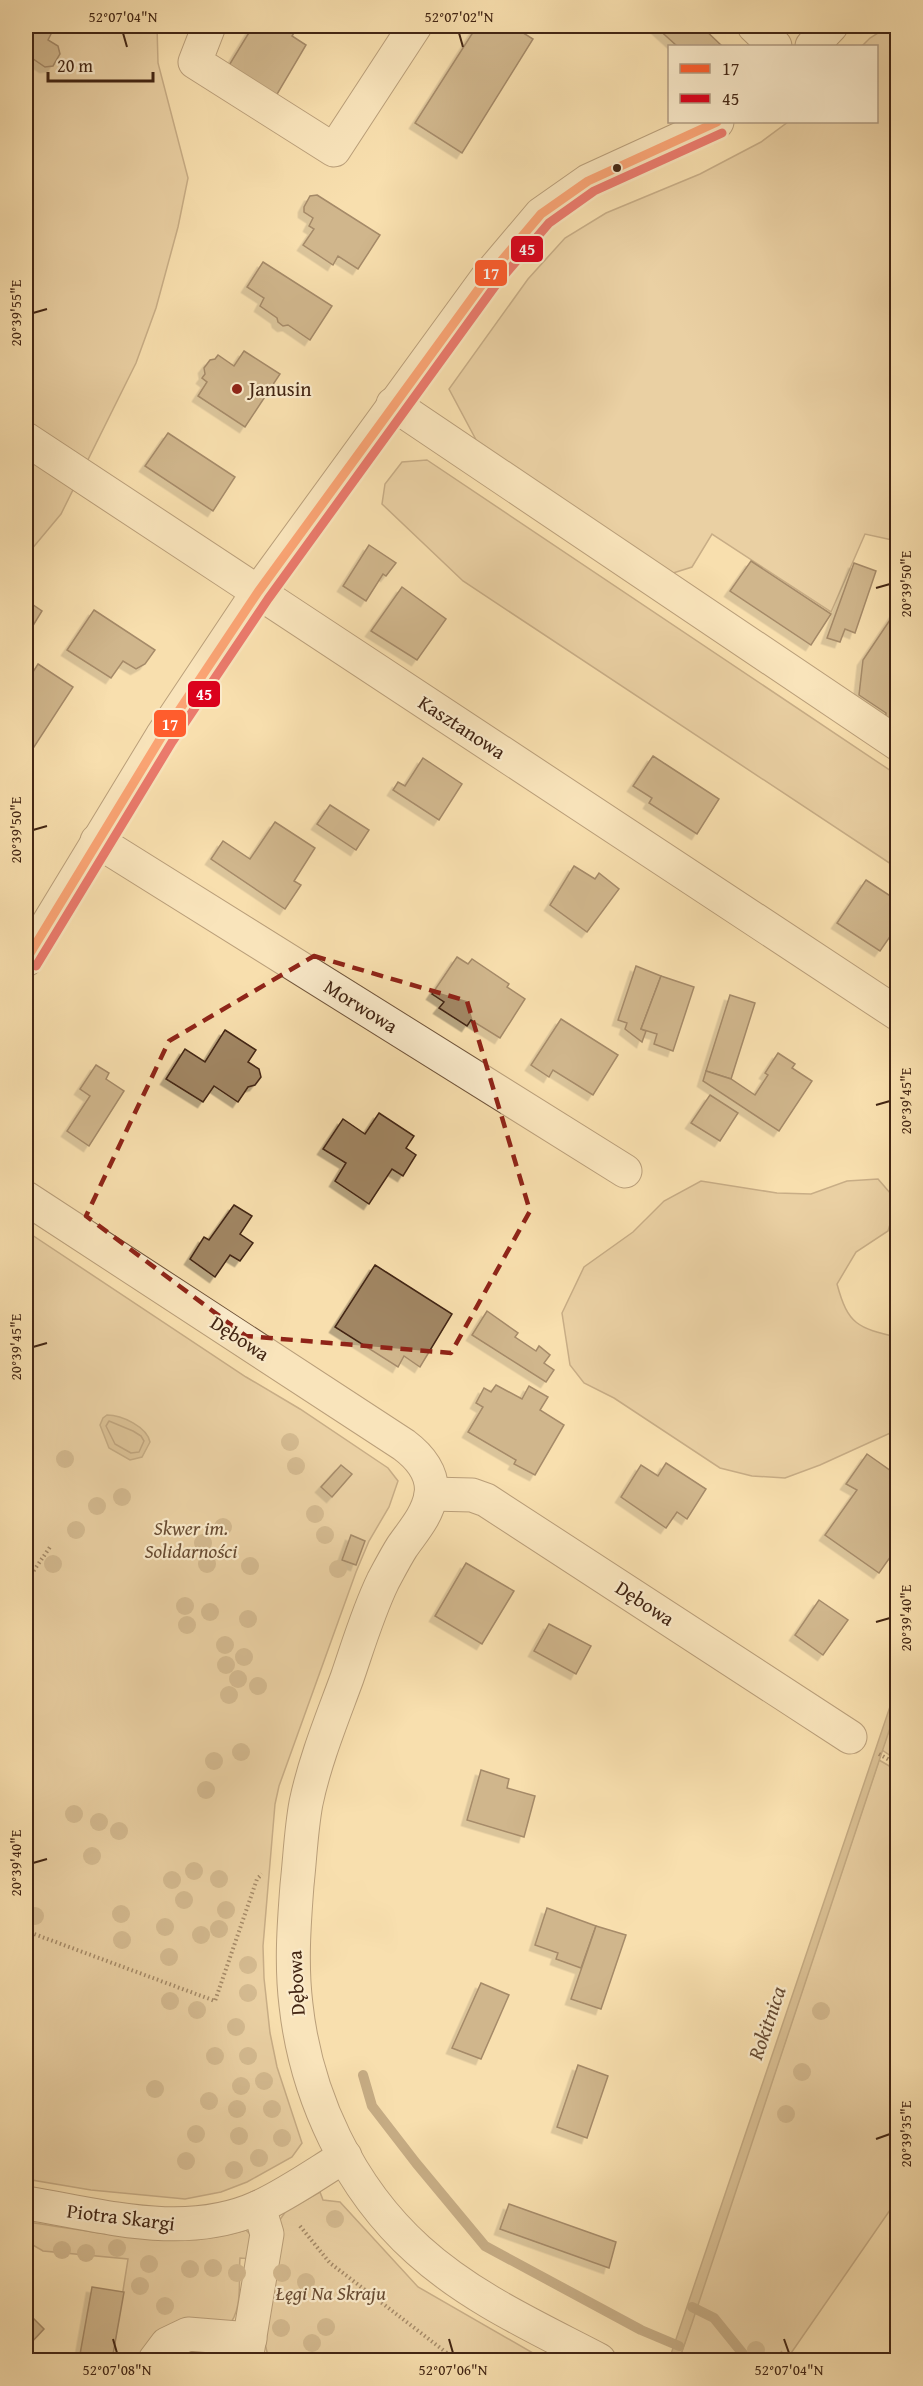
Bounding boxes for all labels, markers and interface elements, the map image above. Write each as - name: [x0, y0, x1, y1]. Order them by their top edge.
- text: 52°07'04"N: [89, 6, 158, 27]
- text: 52°07'02"N: [425, 6, 494, 27]
- scale bar: [48, 45, 153, 83]
- legend: [668, 45, 878, 123]
- text: 20 m: [57, 52, 93, 79]
- text: 17: [722, 55, 739, 82]
- text: 45: [722, 85, 739, 112]
- unlabelled marker: [611, 162, 623, 174]
- line badge: 45: [510, 235, 544, 263]
- text: 45: [519, 237, 535, 261]
- line badge: 17: [474, 259, 508, 287]
- text: 17: [483, 261, 499, 285]
- text: 20°39'55"E: [5, 279, 26, 346]
- place label: Janusin: [246, 374, 312, 403]
- marker: Janusin: [230, 382, 244, 396]
- text: 20°39'50"E: [895, 550, 916, 617]
- line badge: 45: [187, 680, 221, 708]
- text: 45: [196, 682, 212, 706]
- street label: Kasztanowa: [413, 687, 512, 766]
- line badge: 17: [153, 709, 187, 738]
- text: 17: [162, 712, 178, 736]
- text: 20°39'50"E: [5, 796, 26, 863]
- street label: Morwowa: [319, 972, 404, 1040]
- text: 20°39'45"E: [895, 1067, 916, 1134]
- street label: Dębowa: [205, 1308, 276, 1368]
- text: 20°39'45"E: [5, 1313, 26, 1380]
- park label: Skwer im. Solidarności: [145, 1513, 237, 1565]
- street label: Dębowa: [610, 1573, 681, 1633]
- text: 20°39'40"E: [895, 1584, 916, 1651]
- text: 20°39'40"E: [5, 1829, 26, 1896]
- street label: Dębowa: [279, 1949, 312, 2016]
- water label: Rokitnica: [739, 1982, 794, 2065]
- text: 20°39'35"E: [895, 2100, 916, 2167]
- street label: Piotra Skargi: [65, 2195, 177, 2238]
- park label: Łęgi Na Skraju: [275, 2278, 386, 2307]
- text: 52°07'08"N: [83, 2359, 152, 2380]
- text: 52°07'06"N: [419, 2359, 488, 2380]
- text: 52°07'04"N: [755, 2359, 824, 2380]

